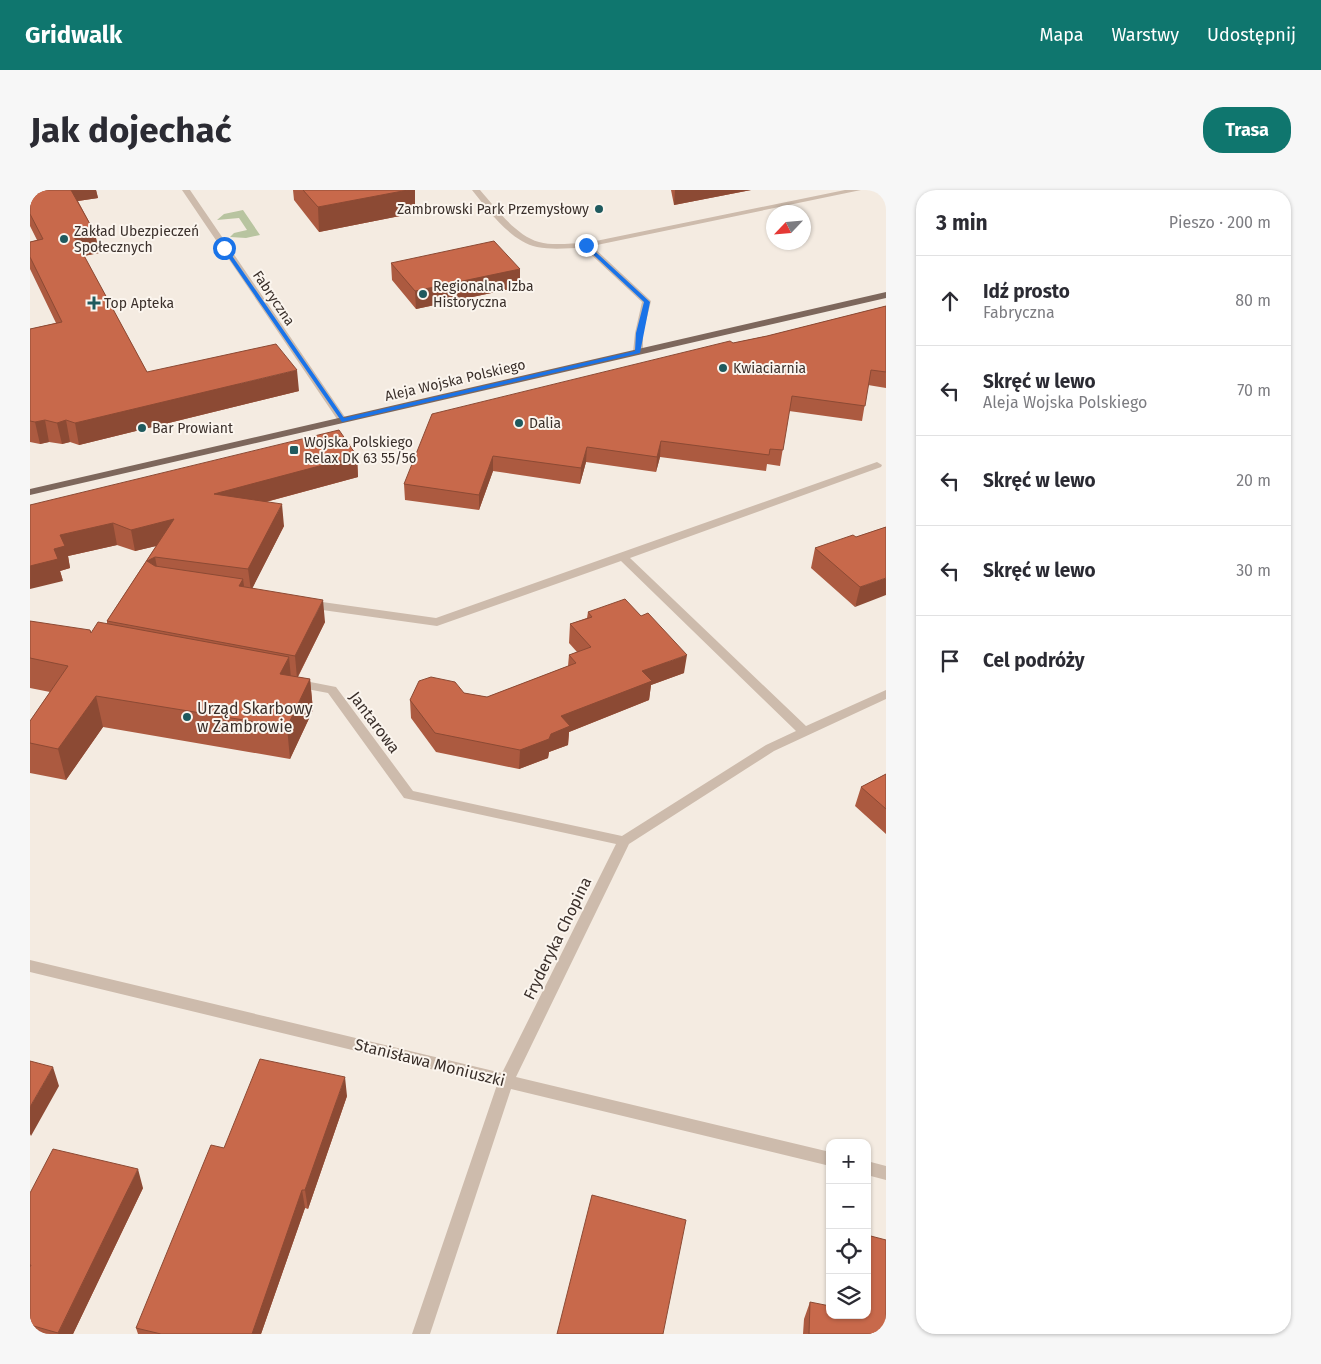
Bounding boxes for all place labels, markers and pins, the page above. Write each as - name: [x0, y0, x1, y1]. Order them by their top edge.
- place label: Zambrowski Park Przemysłowy: [397, 201, 589, 218]
- marker: Zambrowski Park Przemysłowy: [593, 203, 605, 215]
- place label: Zakład Ubezpieczeń Społecznych: [74, 223, 199, 256]
- marker: Zakład Ubezpieczeń Społecznych: [58, 233, 70, 245]
- place label: Regionalna Izba Historyczna: [433, 278, 534, 311]
- marker: Regionalna Izba Historyczna: [417, 288, 429, 300]
- place label: Top Apteka: [104, 295, 174, 312]
- marker: Top Apteka: [88, 297, 100, 309]
- place label: Kwiaciarnia: [733, 360, 806, 377]
- marker: Kwiaciarnia: [717, 362, 729, 374]
- place label: Dalia: [529, 415, 561, 432]
- marker: Dalia: [513, 417, 525, 429]
- place label: Bar Prowiant: [152, 420, 234, 437]
- marker: Bar Prowiant: [136, 422, 148, 434]
- place label: Wojska Polskiego Relax DK 63 55/56: [304, 434, 416, 467]
- marker: Wojska Polskiego Relax DK 63 55/56: [288, 444, 300, 456]
- place label: Urząd Skarbowy w Zambrowie: [197, 699, 313, 736]
- marker: Urząd Skarbowy w Zambrowie: [181, 711, 193, 723]

